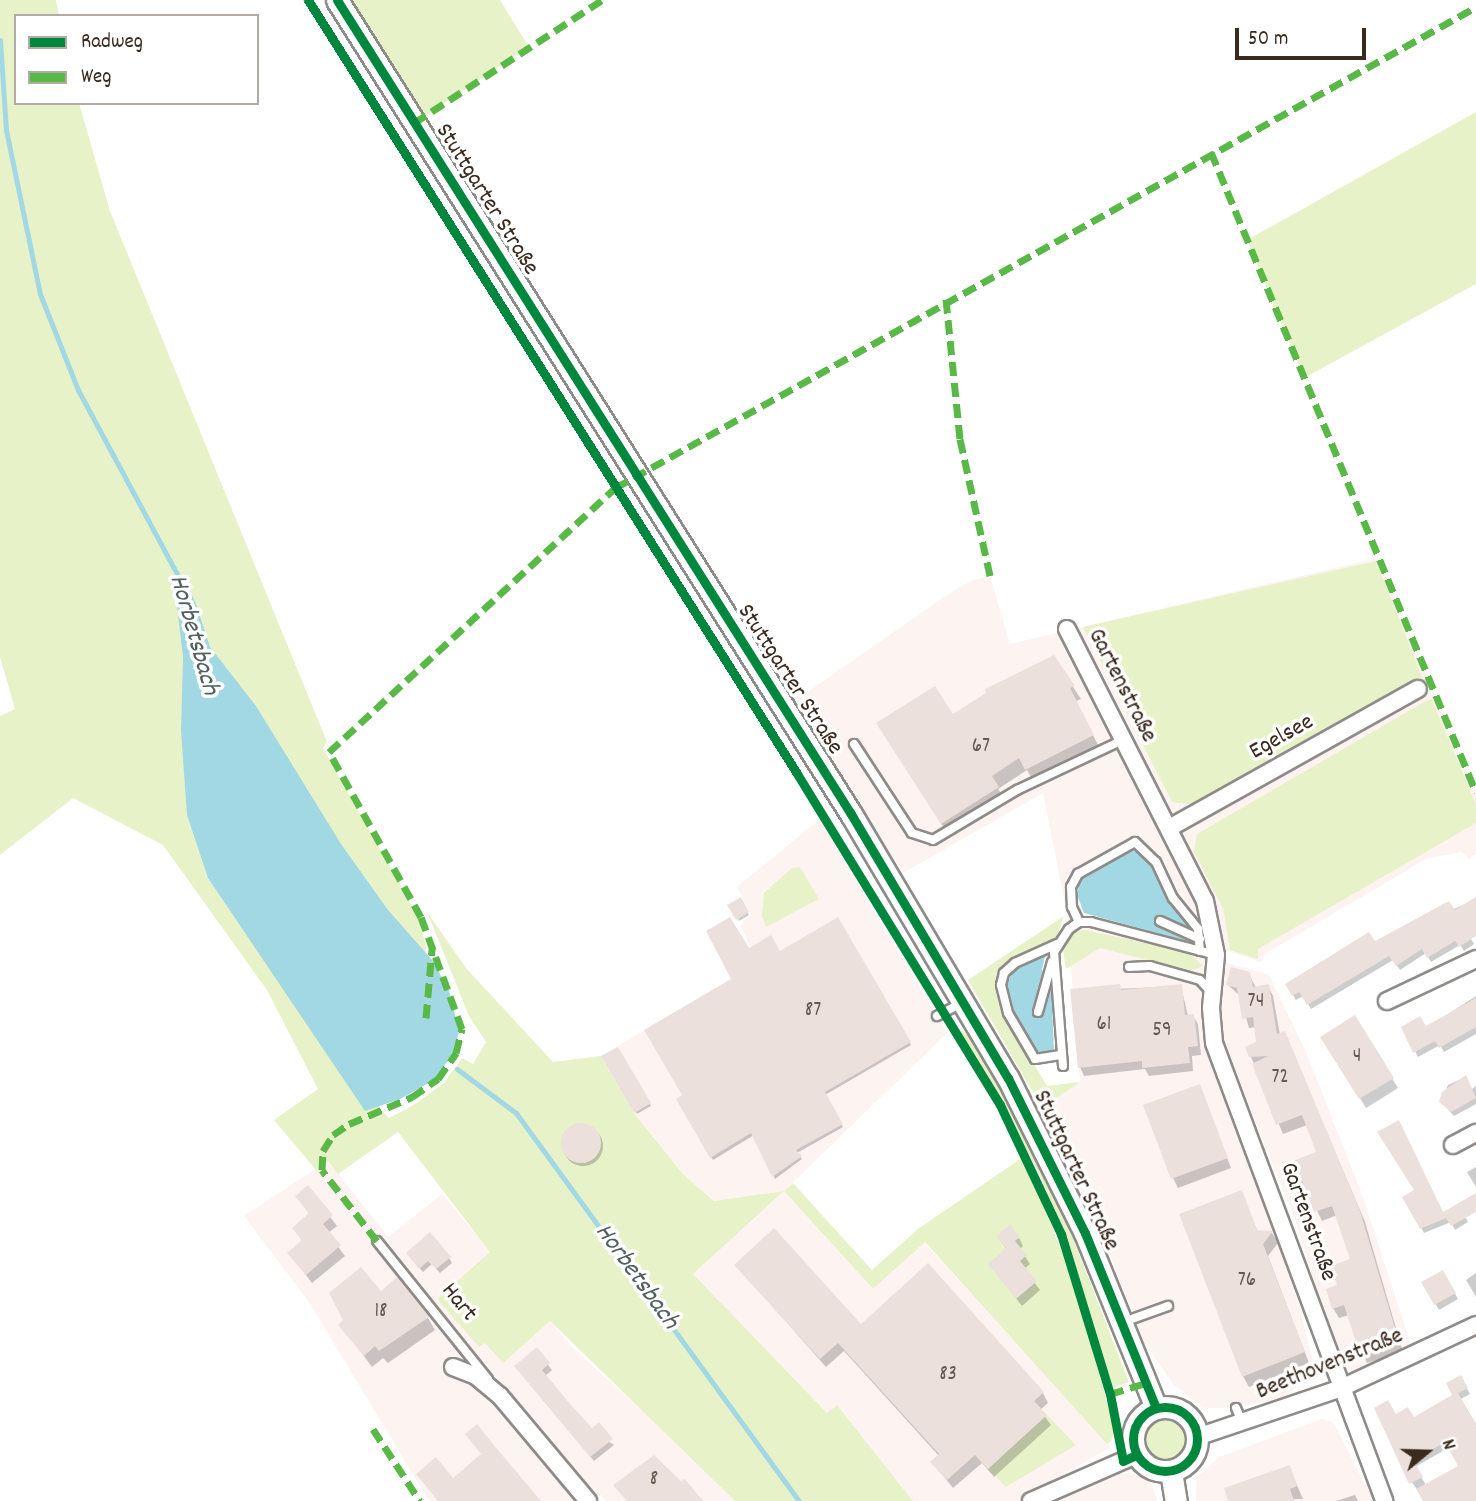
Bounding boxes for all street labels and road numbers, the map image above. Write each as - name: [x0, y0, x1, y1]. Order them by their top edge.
- street label: Stuttgarter Straße: [428, 119, 544, 281]
- street label: Stuttgarter Straße: [730, 599, 848, 761]
- street label: Gartenstraße: [1080, 624, 1162, 748]
- street label: Egelsee: [1245, 709, 1319, 767]
- street label: Stuttgarter Straße: [1025, 1086, 1125, 1256]
- street label: Gartenstraße: [1272, 1159, 1342, 1285]
- street label: Hart: [434, 1278, 482, 1328]
- street label: Beethovenstraße: [1252, 1322, 1408, 1408]

